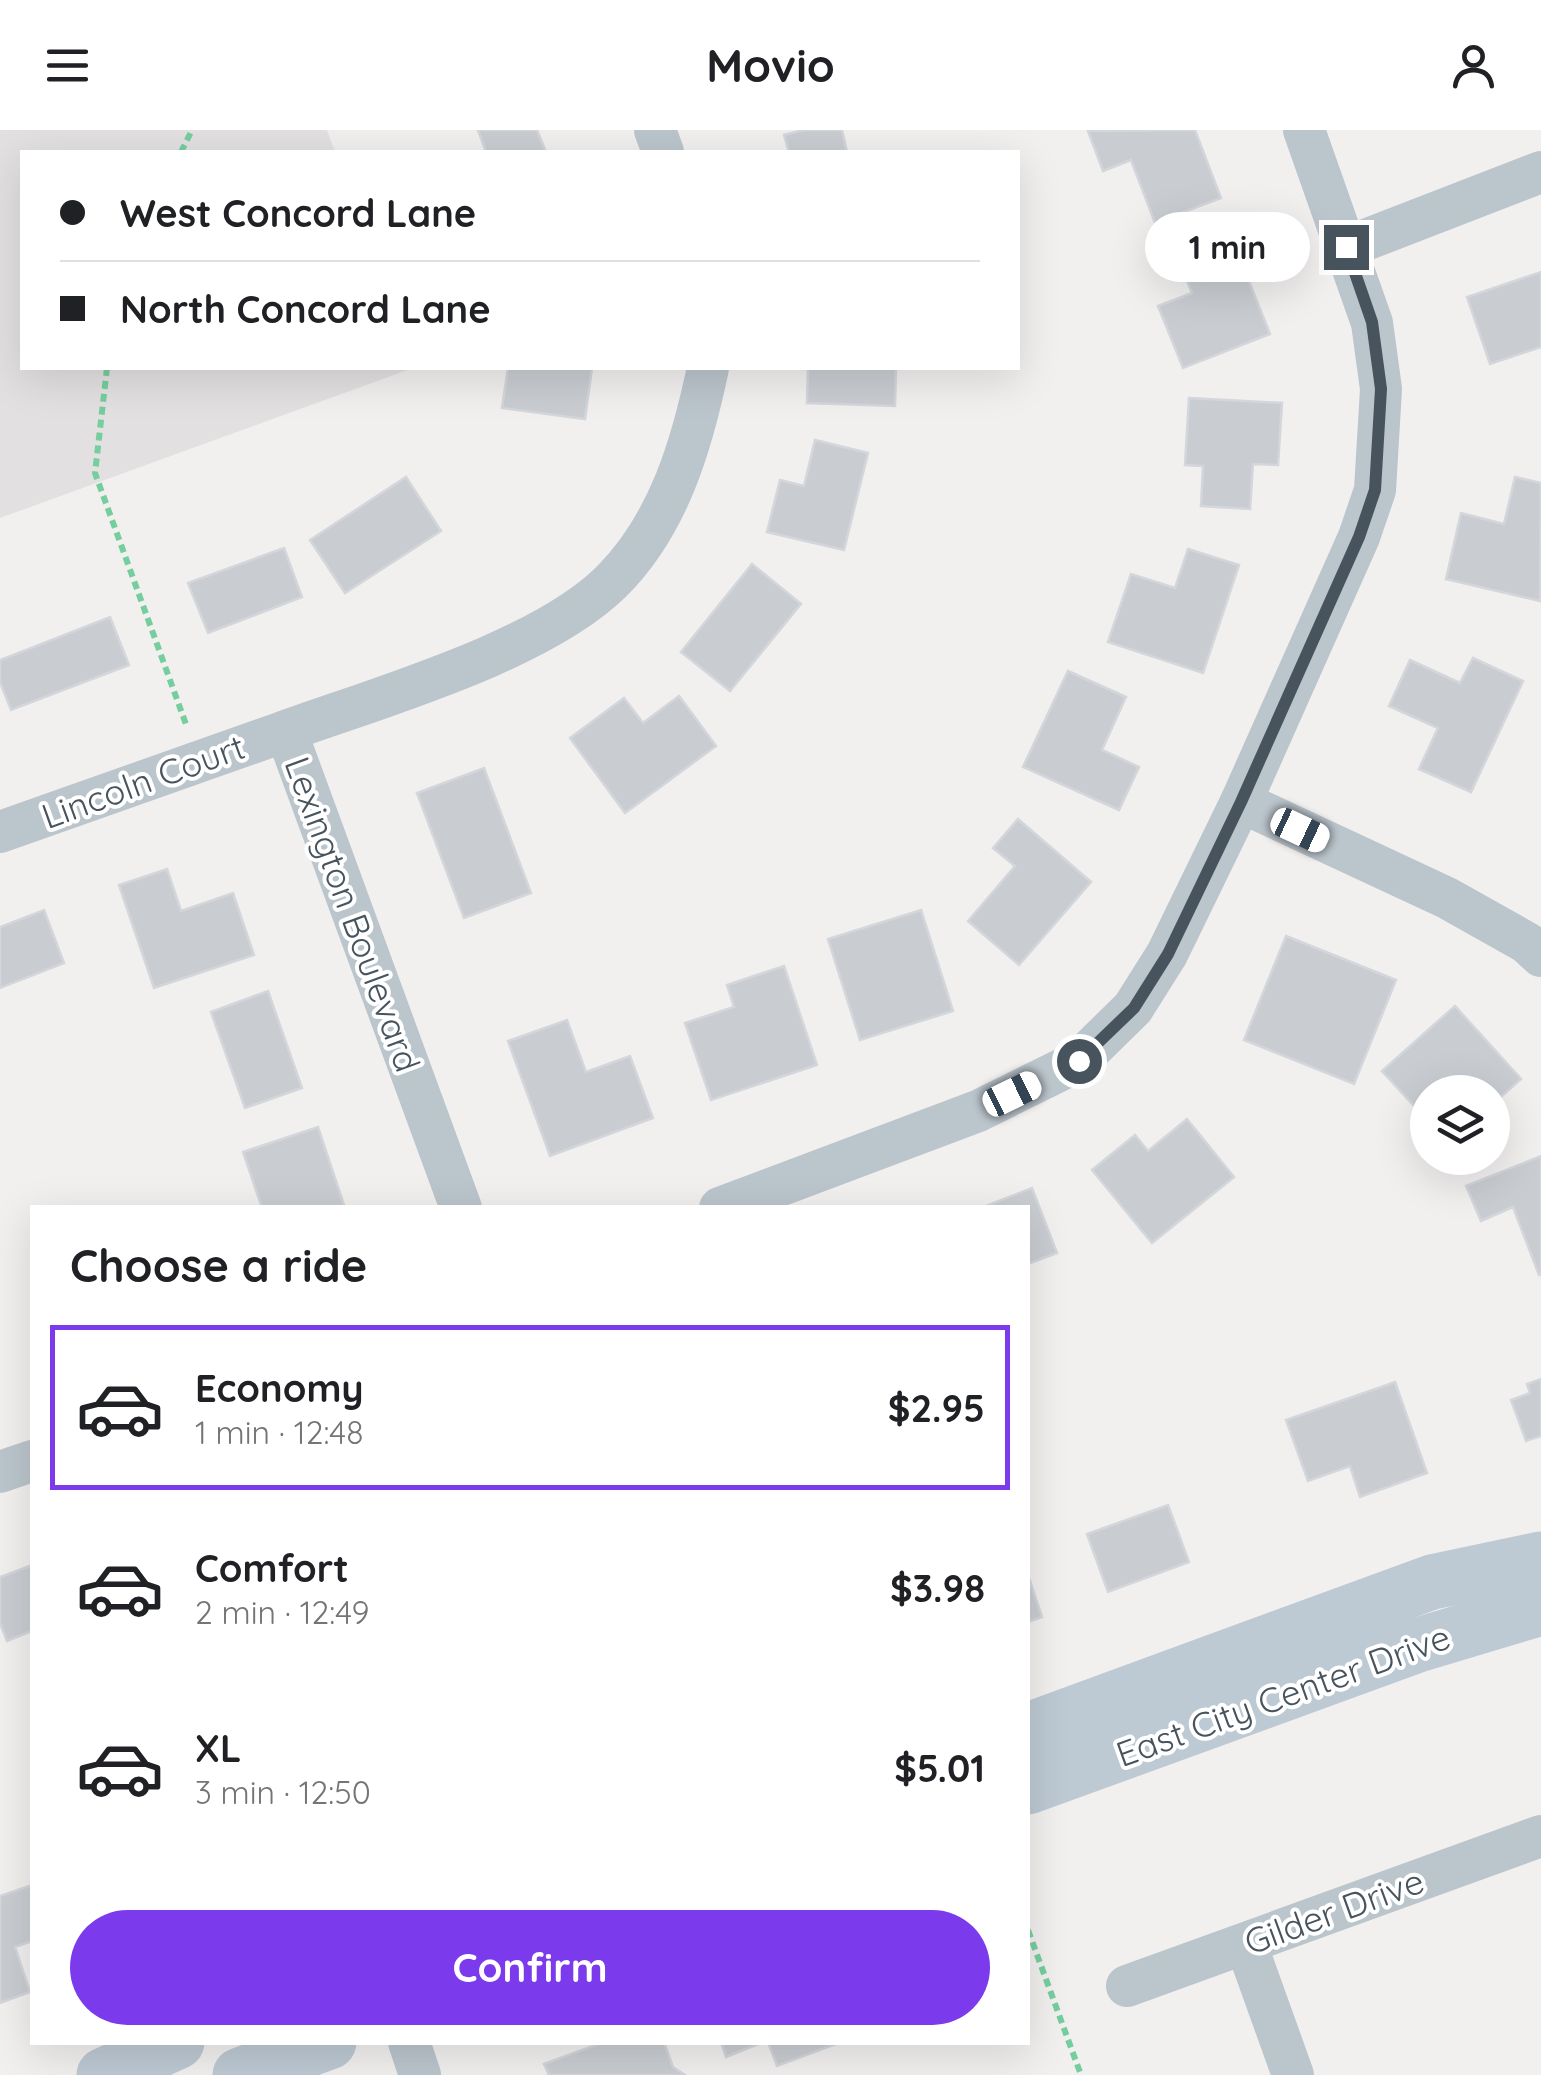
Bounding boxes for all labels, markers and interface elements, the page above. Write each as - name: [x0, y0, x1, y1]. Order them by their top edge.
- text: Movio: [706, 37, 835, 93]
- icon: menu: [40, 38, 95, 93]
- icon: person: [1446, 38, 1501, 93]
- text: West Concord Lane: [120, 189, 476, 237]
- callout: 1 min: [1146, 212, 1311, 282]
- route end: [1324, 225, 1369, 270]
- text: 1 min: [1189, 227, 1266, 267]
- text: North Concord Lane: [120, 285, 491, 333]
- street label: Lincoln Court: [36, 724, 250, 838]
- street label: Lexington Boulevard: [276, 751, 430, 1077]
- car: [1266, 804, 1334, 856]
- route start: [1057, 1039, 1102, 1084]
- car: [978, 1067, 1046, 1121]
- map controls: [1410, 1075, 1510, 1175]
- button: layers: [1410, 1075, 1510, 1175]
- text: Choose a ride: [70, 1237, 367, 1293]
- icon: car: [75, 1363, 165, 1453]
- text: Economy: [195, 1364, 364, 1412]
- text: $2.95: [888, 1384, 985, 1432]
- text: 1 min · 12:48: [195, 1412, 364, 1452]
- icon: car: [75, 1543, 165, 1633]
- text: Comfort: [195, 1544, 349, 1592]
- text: $3.98: [890, 1564, 985, 1612]
- text: 2 min · 12:49: [195, 1592, 369, 1632]
- street label: East City Center Drive: [1110, 1614, 1456, 1776]
- icon: car: [75, 1723, 165, 1813]
- text: XL: [195, 1724, 241, 1772]
- text: $5.01: [894, 1744, 985, 1792]
- text: 3 min · 12:50: [195, 1772, 371, 1812]
- street label: Gilder Drive: [1238, 1858, 1430, 1964]
- button: Confirm: [70, 1910, 990, 2025]

